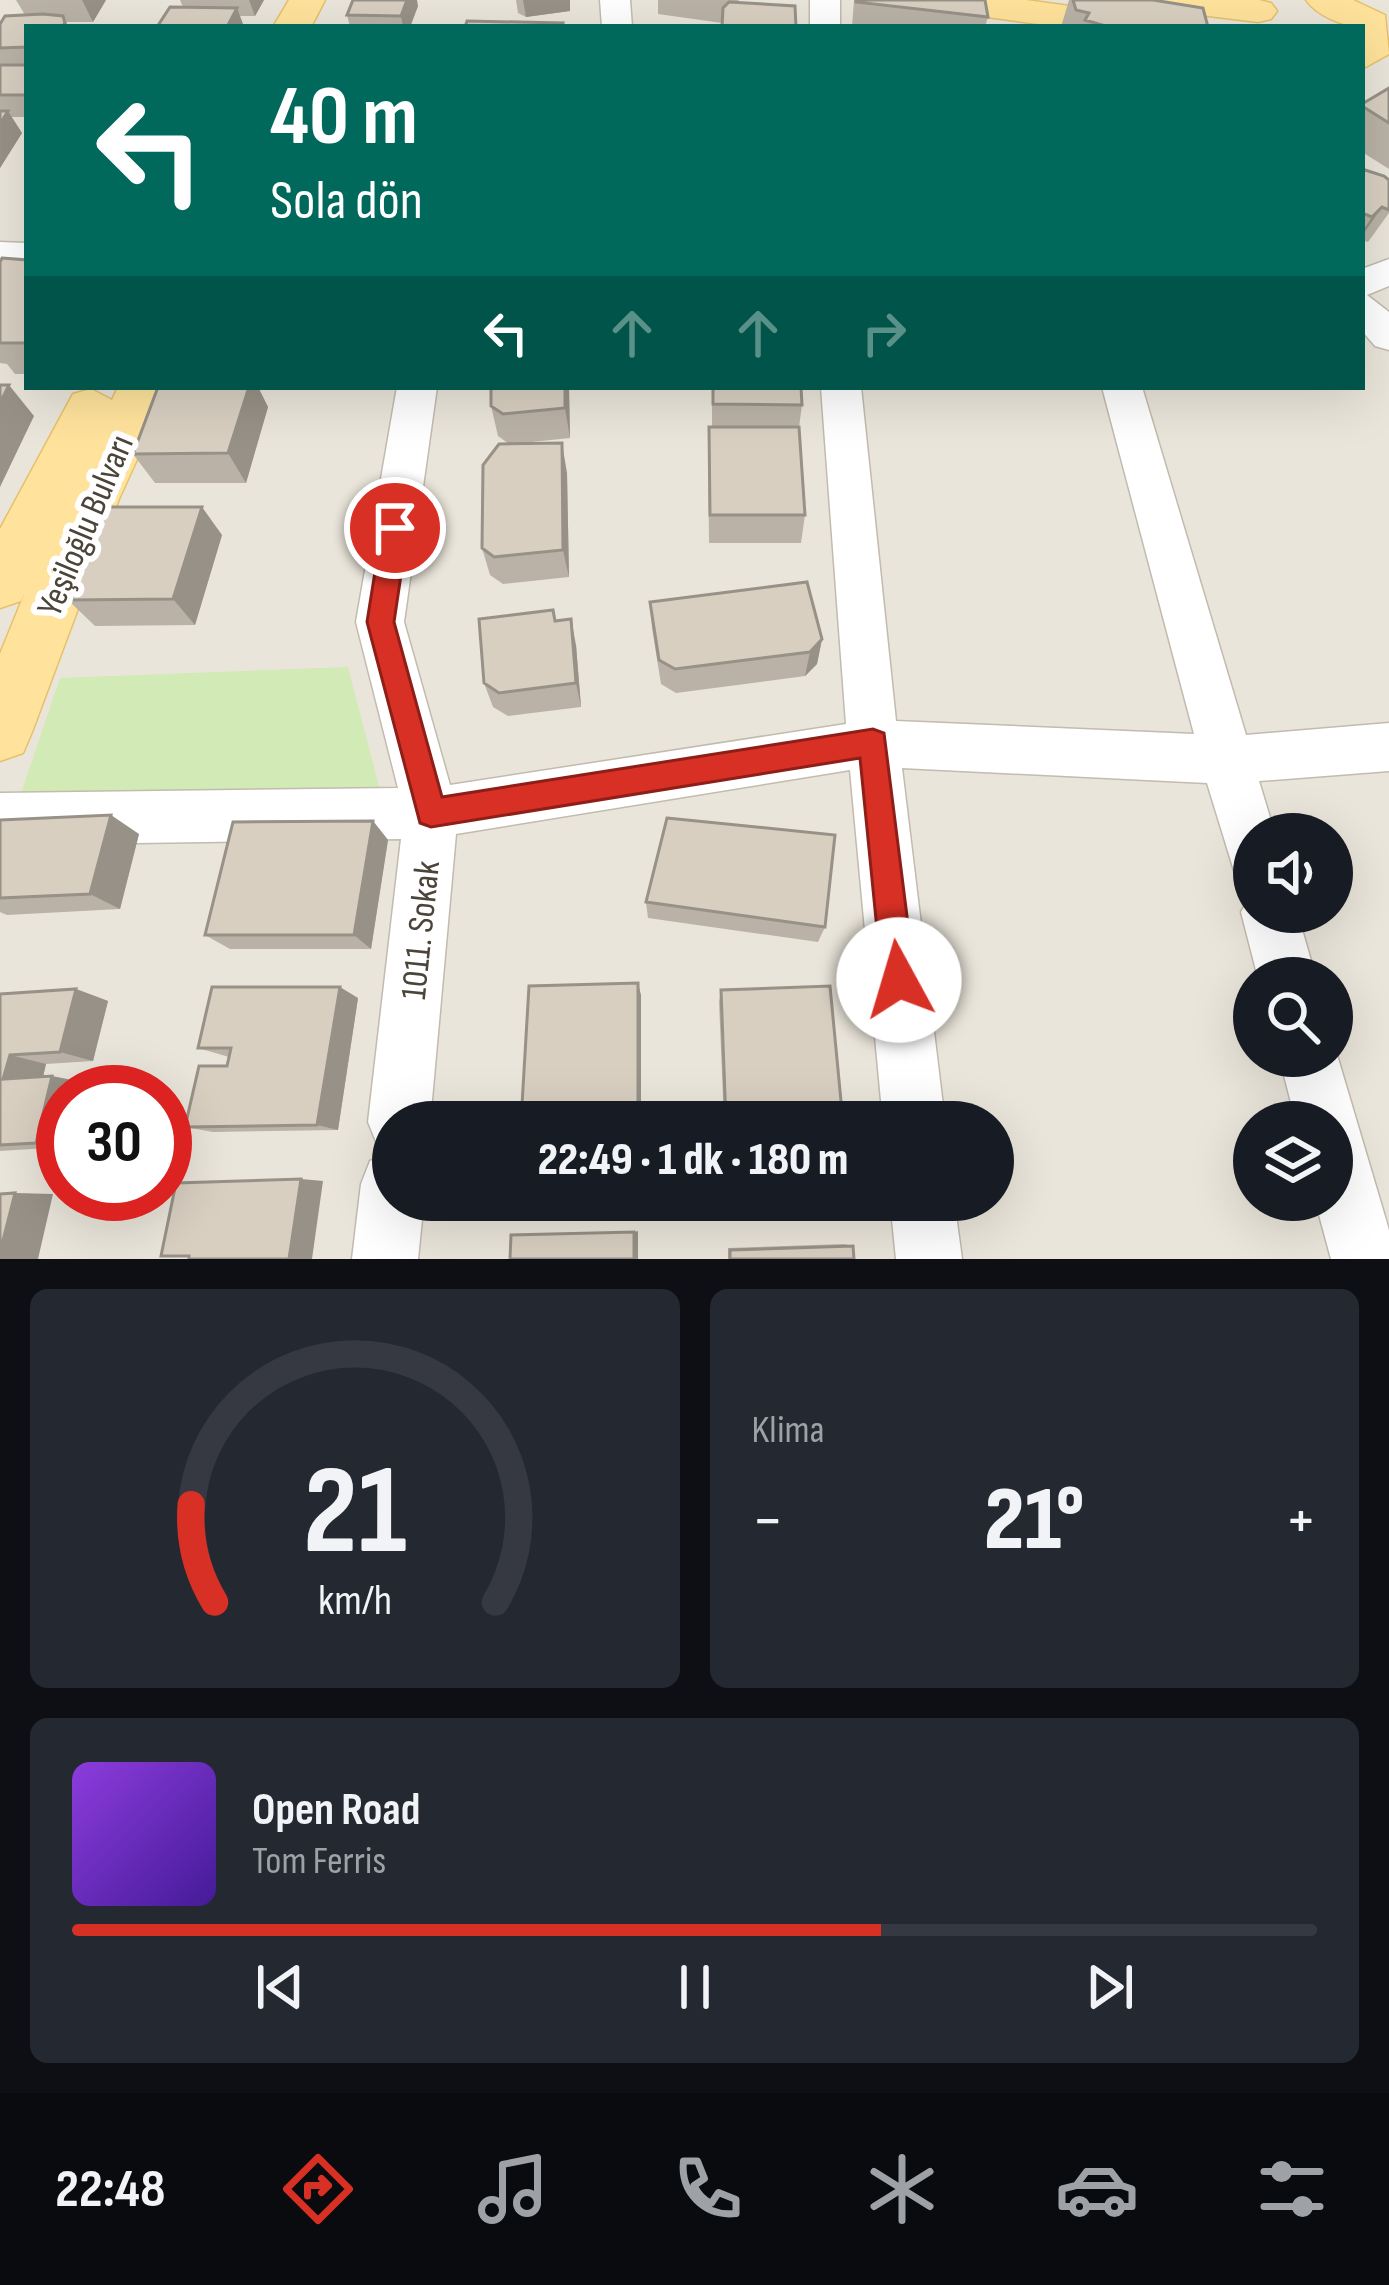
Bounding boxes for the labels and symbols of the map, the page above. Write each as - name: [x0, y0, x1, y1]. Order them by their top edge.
- street label: Yeşiloğlu Bulvarı: [29, 429, 144, 623]
- pin: [344, 477, 446, 579]
- street label: 1011. Sokak: [393, 859, 450, 1002]
- position arrow: [836, 917, 962, 1043]
- speed limit sign: 30: [36, 1065, 192, 1221]

